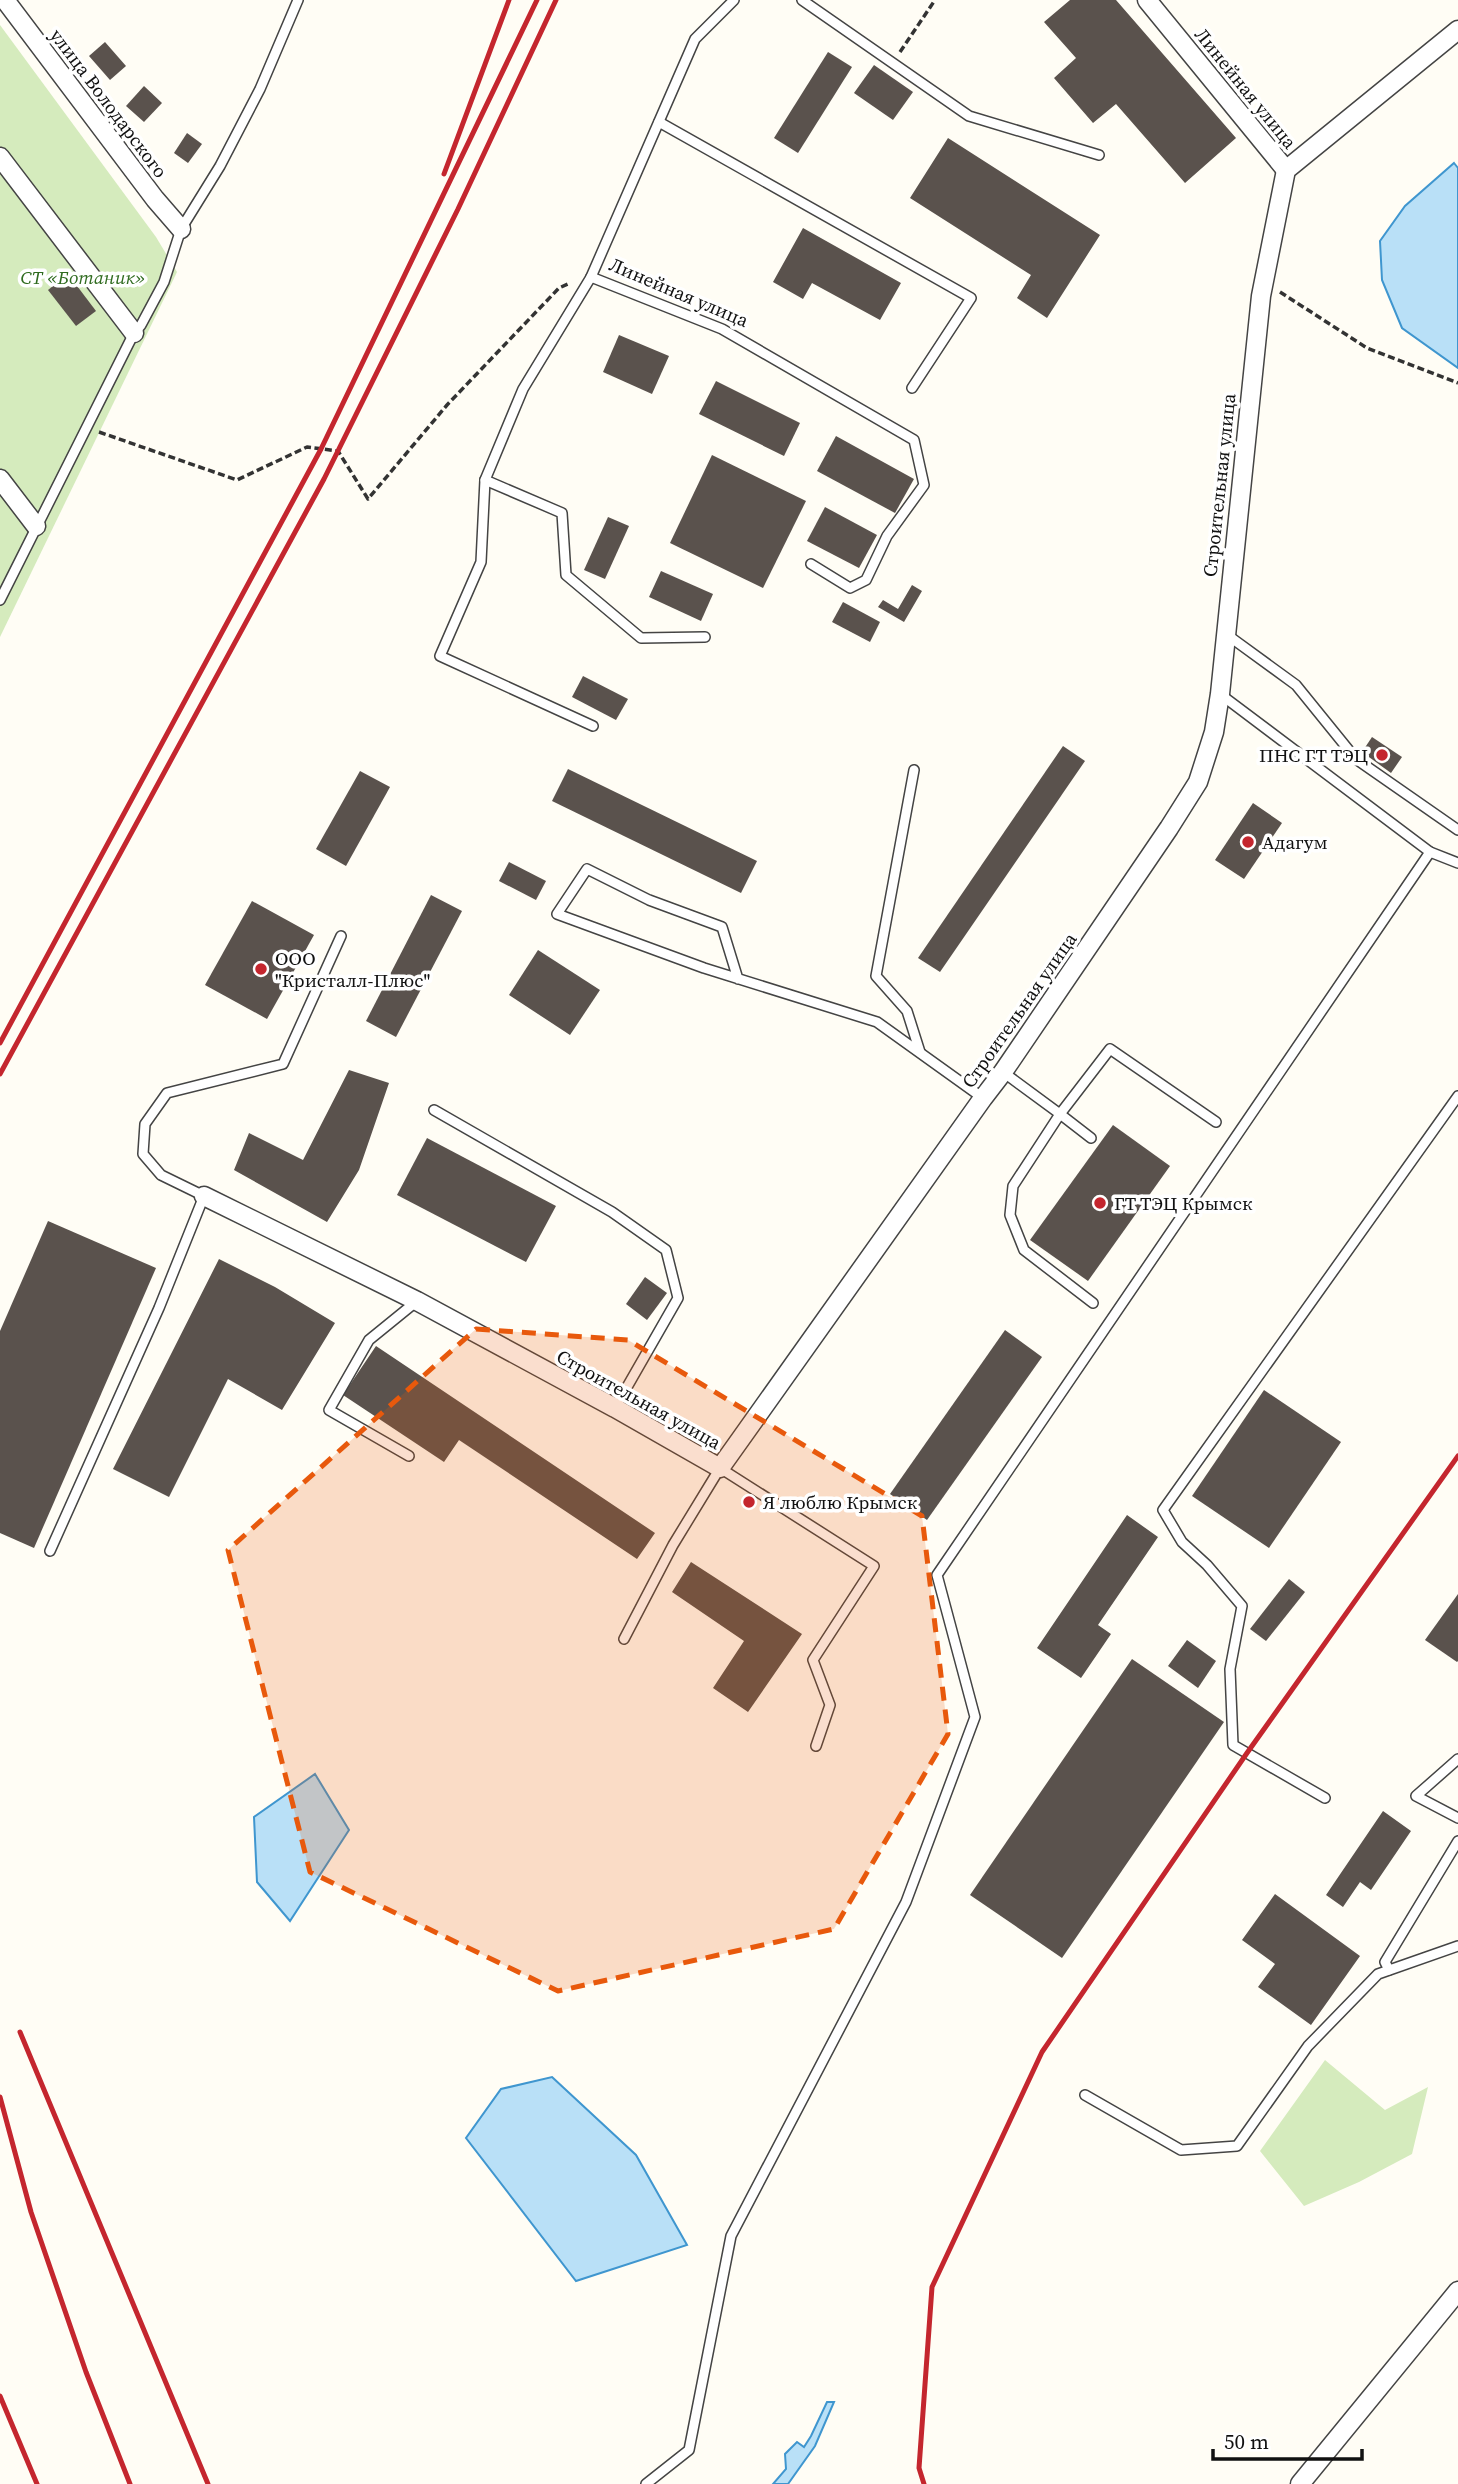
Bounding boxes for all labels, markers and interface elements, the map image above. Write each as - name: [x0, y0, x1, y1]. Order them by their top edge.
- street label: Линейная улица: [1189, 22, 1303, 154]
- street label: улица Володарского: [44, 23, 174, 183]
- street label: Линейная улица: [605, 251, 753, 333]
- park label: СТ «Ботаник»: [21, 264, 145, 290]
- street label: Строительная улица: [1196, 392, 1242, 578]
- place label: ПНС ГТ ТЭЦ: [1259, 742, 1368, 768]
- marker: ПНС ГТ ТЭЦ: [1374, 747, 1390, 763]
- place label: Адагум: [1262, 829, 1327, 855]
- marker: Адагум: [1240, 834, 1256, 850]
- street label: Строительная улица: [955, 927, 1083, 1093]
- place label: ООО "Кристалл-Плюс": [275, 945, 430, 993]
- marker: ООО "Кристалл-Плюс": [253, 961, 269, 977]
- place label: ГТ ТЭЦ Крымск: [1114, 1190, 1253, 1216]
- marker: ГТ ТЭЦ Крымск: [1092, 1195, 1108, 1211]
- street label: Строительная улица: [552, 1343, 726, 1455]
- place label: Я люблю Крымск: [763, 1489, 918, 1515]
- marker: Я люблю Крымск: [741, 1494, 757, 1510]
- scale bar: [1213, 2418, 1362, 2462]
- text: 50 m: [1224, 2427, 1269, 2456]

